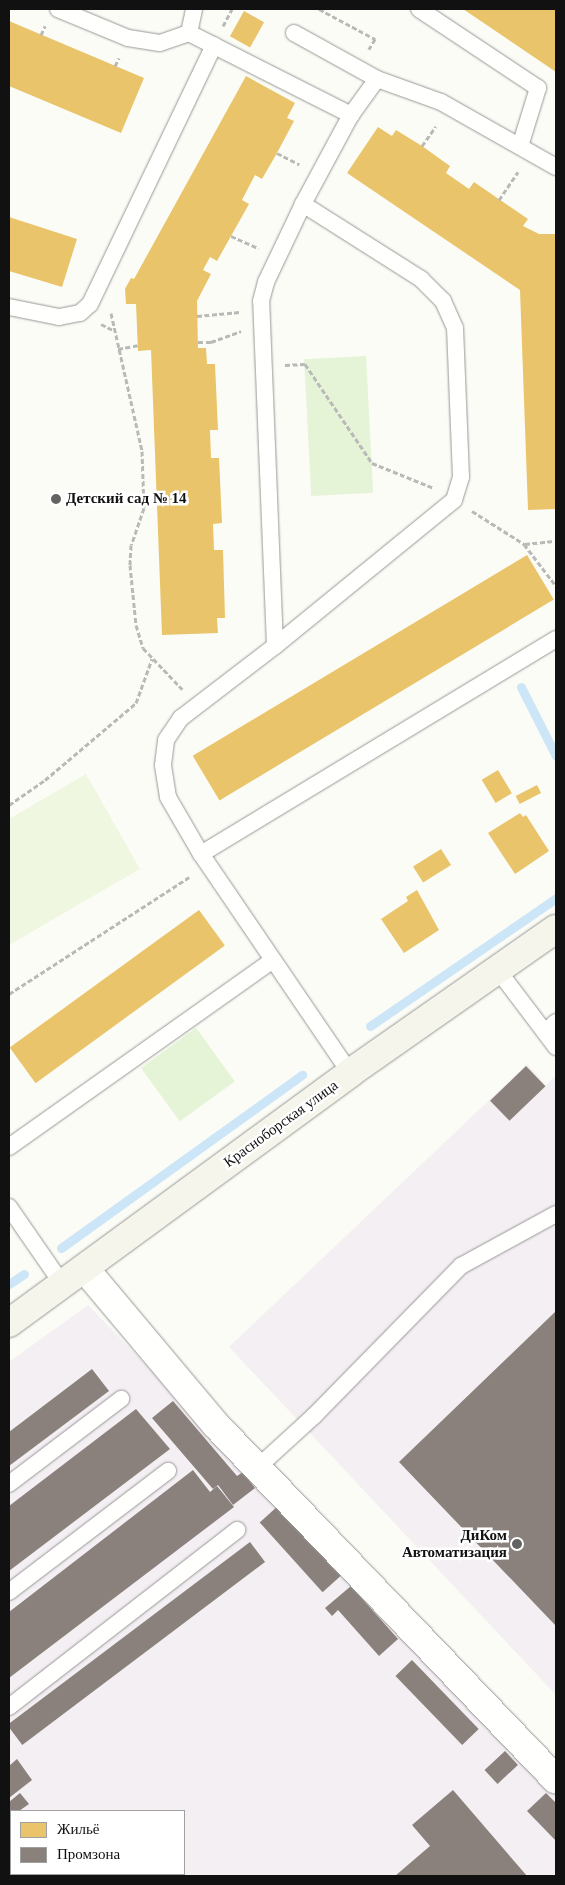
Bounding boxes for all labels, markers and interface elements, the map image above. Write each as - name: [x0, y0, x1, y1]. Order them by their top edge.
- place label: Детский сад № 14: [66, 490, 187, 508]
- marker: Детский сад № 14: [50, 493, 62, 505]
- street label: Красноборская улица: [220, 1076, 342, 1172]
- place label: ДиКом Автоматизация: [402, 1526, 507, 1561]
- marker: ДиКом Автоматизация: [511, 1538, 523, 1550]
- legend: [10, 1810, 185, 1875]
- text: Жильё: [57, 1821, 99, 1837]
- text: Промзона: [57, 1846, 120, 1862]

